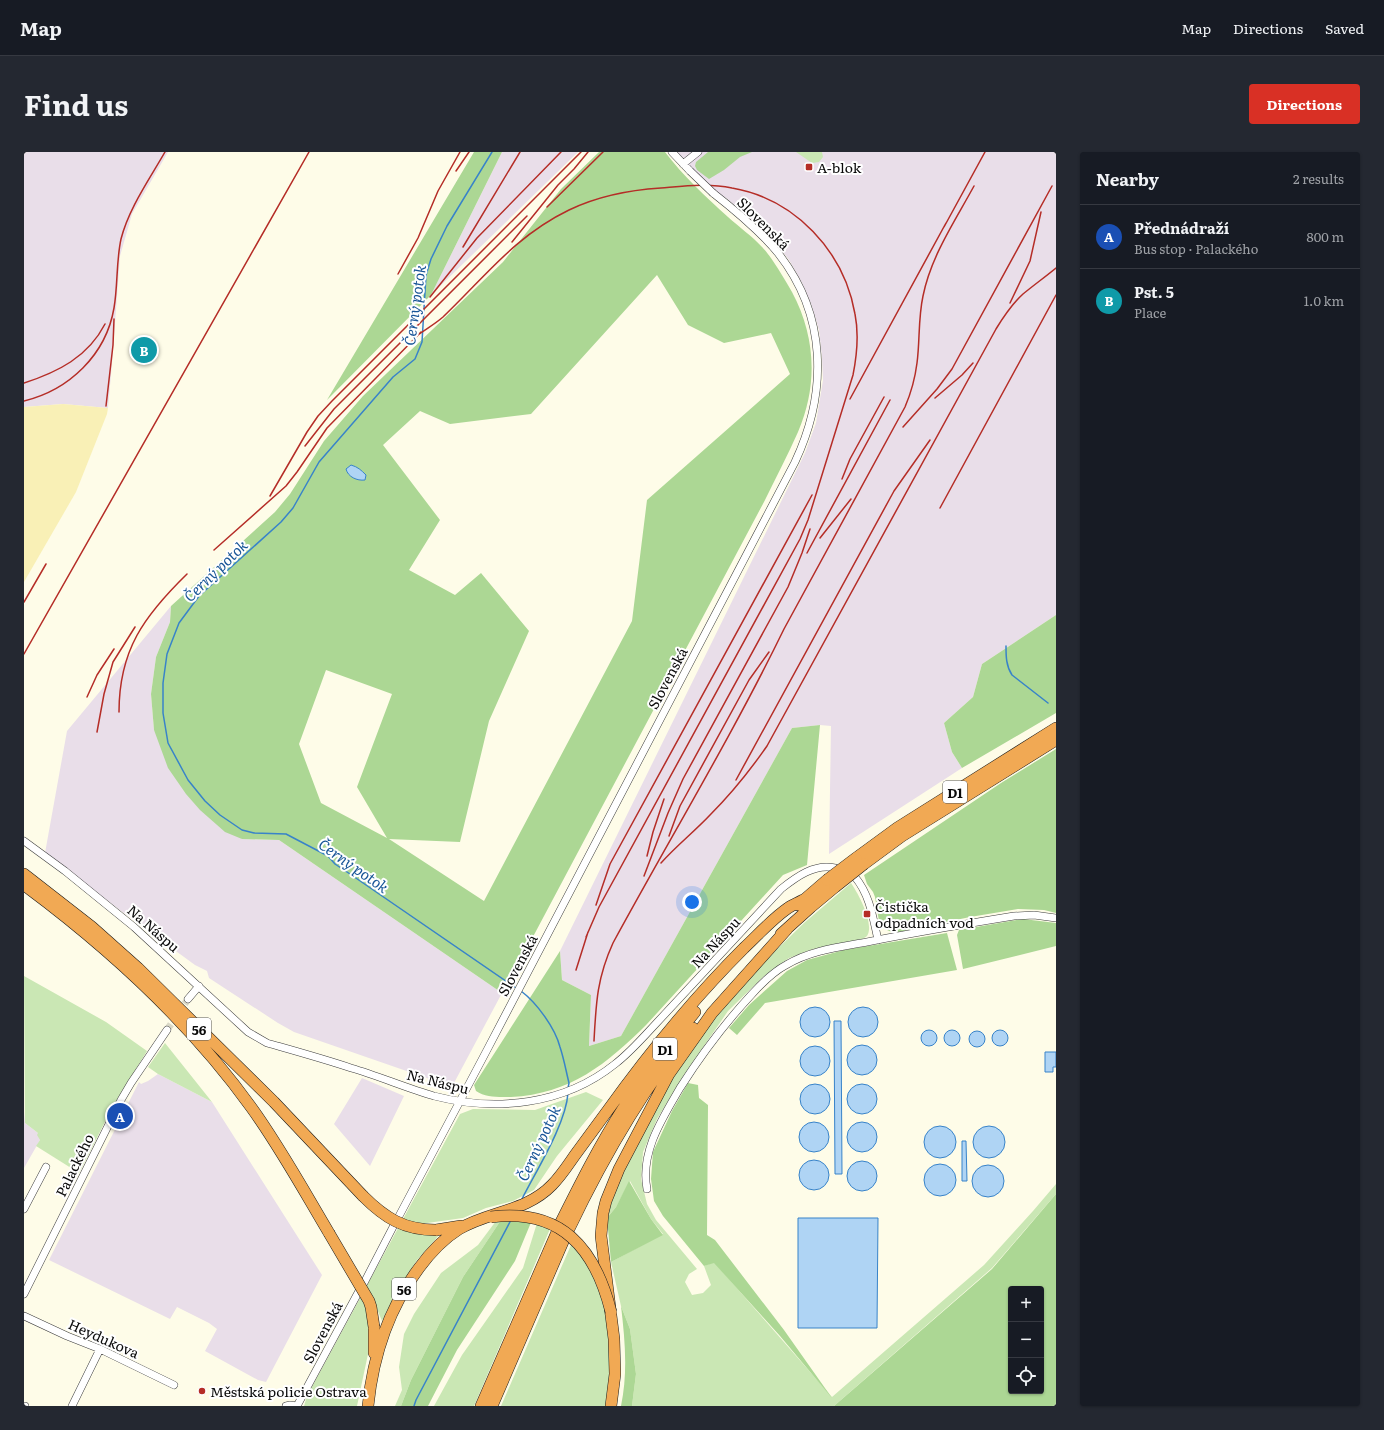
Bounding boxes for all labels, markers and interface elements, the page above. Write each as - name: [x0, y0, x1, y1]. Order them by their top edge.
- text: Map: [20, 14, 62, 42]
- text: Map: [1181, 18, 1211, 38]
- text: Directions: [1233, 18, 1303, 38]
- text: Saved: [1325, 18, 1364, 38]
- text: Find us: [24, 83, 128, 125]
- button: Directions: [1249, 84, 1360, 124]
- place label: A-blok: [817, 157, 862, 177]
- marker: A-blok: [804, 162, 814, 172]
- text: Nearby: [1096, 166, 1159, 191]
- text: 2 results: [1293, 169, 1344, 188]
- street label: Slovenská: [733, 192, 795, 254]
- text: Přednádraží: [1134, 216, 1229, 239]
- text: A: [1104, 227, 1114, 246]
- text: 800 m: [1307, 227, 1344, 246]
- text: Bus stop · Palackého: [1134, 239, 1258, 258]
- water label: Černý potok: [397, 262, 431, 347]
- text: Pst. 5: [1134, 280, 1174, 303]
- text: B: [1105, 291, 1113, 310]
- text: 1.0 km: [1304, 291, 1344, 310]
- text: Place: [1134, 303, 1166, 322]
- pin: B: [131, 335, 157, 365]
- water label: Černý potok: [178, 533, 253, 607]
- street label: Slovenská: [642, 643, 692, 713]
- road number: D1: [943, 781, 967, 803]
- water label: Černý potok: [314, 832, 395, 898]
- your location: [682, 892, 702, 912]
- place label: Čistička odpadních vod: [875, 896, 974, 932]
- street label: Na Náspu: [123, 900, 185, 956]
- marker: Čistička odpadních vod: [862, 909, 872, 919]
- street label: Na Náspu: [686, 912, 744, 972]
- street label: Slovenská: [492, 930, 542, 1000]
- road number: 56: [187, 1018, 211, 1040]
- road number: D1: [653, 1038, 677, 1060]
- street label: Na Náspu: [405, 1064, 471, 1098]
- pin: A: [107, 1101, 133, 1131]
- water label: Černý potok: [510, 1101, 566, 1185]
- street label: Palackého: [50, 1130, 98, 1200]
- road number: 56: [392, 1278, 416, 1300]
- map controls: [1008, 1286, 1044, 1394]
- button: +: [1008, 1286, 1044, 1322]
- street label: Slovenská: [297, 1297, 347, 1367]
- street label: Heydukova: [65, 1313, 143, 1363]
- button: −: [1008, 1322, 1044, 1358]
- button: locate: [1008, 1358, 1044, 1394]
- place label: Městská policie Ostrava: [210, 1381, 367, 1401]
- marker: Městská policie Ostrava: [197, 1386, 207, 1396]

